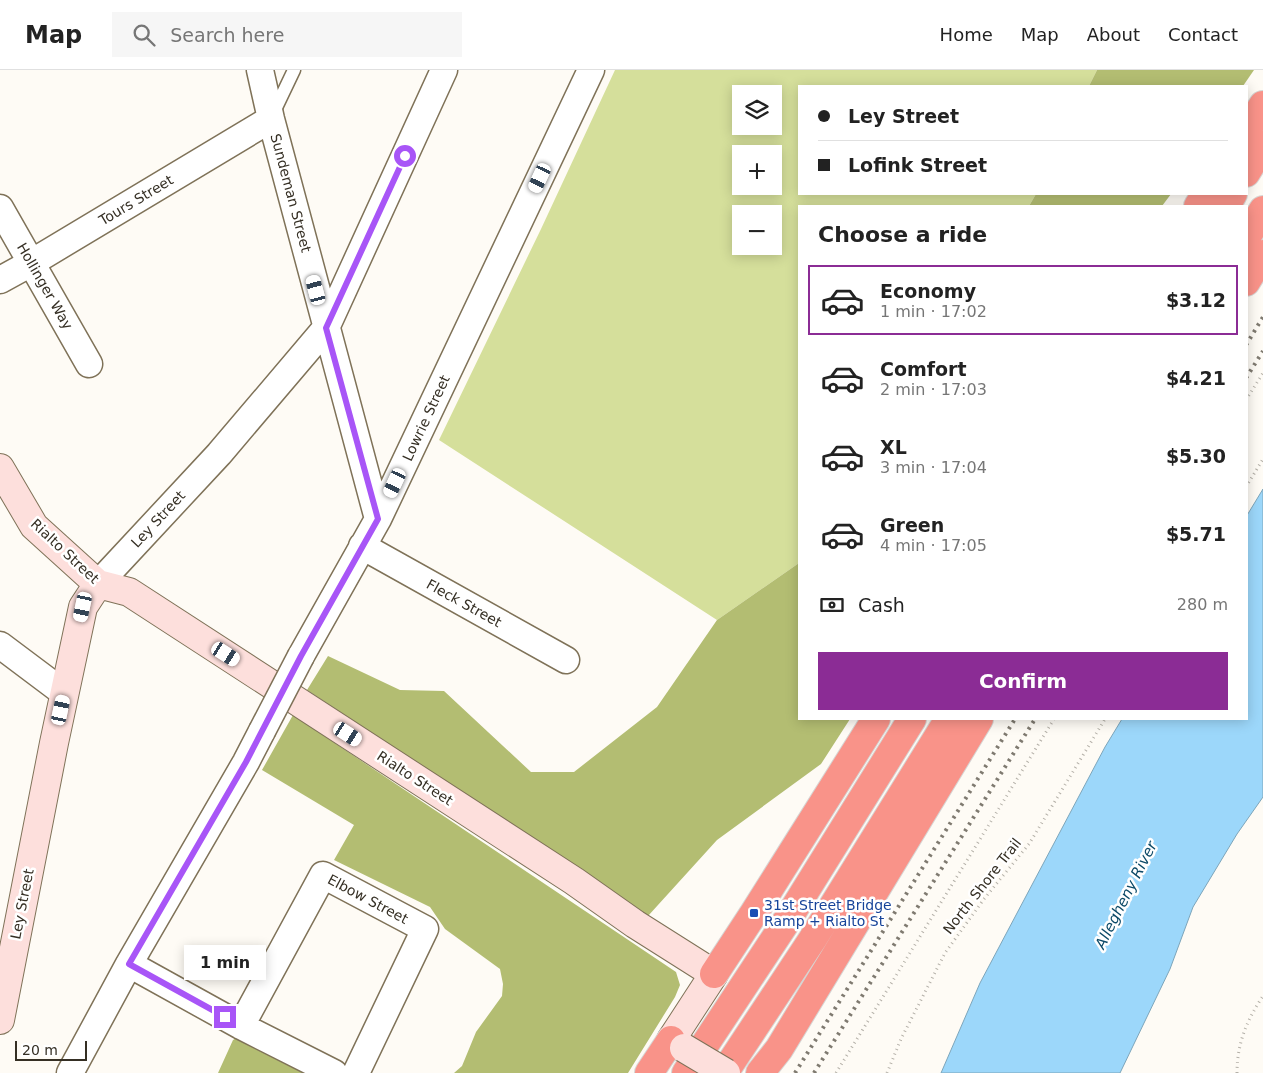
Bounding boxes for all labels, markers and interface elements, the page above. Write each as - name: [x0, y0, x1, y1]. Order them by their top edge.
- search box: [112, 12, 462, 57]
- text: Map: [25, 21, 82, 49]
- icon: search: [130, 21, 158, 49]
- text: Search here: [170, 24, 284, 46]
- text: Home: [940, 24, 993, 45]
- text: Map: [1021, 24, 1059, 45]
- text: About: [1087, 24, 1140, 45]
- text: Contact: [1168, 24, 1238, 45]
- map controls: [732, 85, 782, 255]
- button: layers: [732, 85, 782, 135]
- text: Ley Street: [848, 105, 959, 127]
- street label: Sundeman Street: [267, 132, 315, 255]
- route start: [394, 145, 416, 167]
- button: +: [732, 145, 782, 195]
- text: Lofink Street: [848, 154, 987, 176]
- car: [526, 161, 553, 195]
- street label: Tours Street: [95, 171, 176, 229]
- button: −: [732, 205, 782, 255]
- text: Choose a ride: [818, 222, 987, 247]
- street label: Hollinger Way: [14, 240, 76, 332]
- car: [304, 274, 327, 306]
- icon: car: [820, 278, 865, 323]
- text: Economy: [880, 280, 976, 302]
- text: $3.12: [1166, 289, 1226, 311]
- text: 1 min · 17:02: [880, 302, 987, 321]
- icon: car: [820, 356, 865, 401]
- text: Comfort: [880, 358, 967, 380]
- text: $4.21: [1166, 367, 1226, 389]
- street label: Lowrie Street: [399, 372, 453, 463]
- text: 2 min · 17:03: [880, 380, 987, 399]
- icon: car: [820, 434, 865, 479]
- text: XL: [880, 436, 907, 458]
- text: $5.30: [1166, 445, 1226, 467]
- text: 3 min · 17:04: [880, 458, 987, 477]
- car: [381, 466, 408, 500]
- street label: Ley Street: [128, 487, 189, 551]
- icon: car: [820, 512, 865, 557]
- text: Green: [880, 514, 944, 536]
- street label: Rialto Street: [28, 515, 103, 587]
- text: $5.71: [1166, 523, 1226, 545]
- text: 4 min · 17:05: [880, 536, 987, 555]
- street label: Fleck Street: [424, 576, 505, 630]
- car: [72, 591, 93, 623]
- icon: cash: [818, 591, 846, 619]
- text: Cash: [858, 594, 905, 616]
- text: 280 m: [1177, 595, 1228, 614]
- car: [209, 640, 242, 668]
- button: Confirm: [818, 652, 1228, 710]
- car: [50, 694, 71, 726]
- car: [331, 720, 364, 748]
- street label: Rialto Street: [374, 748, 456, 809]
- street label: North Shore Trail: [940, 835, 1024, 937]
- water label: Allegheny River: [1091, 838, 1161, 953]
- street label: Ley Street: [7, 867, 37, 941]
- street label: Elbow Street: [325, 871, 411, 927]
- place label: 31st Street Bridge Ramp + Rialto St: [764, 897, 892, 929]
- marker: 31st Street Bridge Ramp + Rialto St: [748, 907, 760, 919]
- callout: 1 min: [184, 944, 266, 980]
- text: 1 min: [200, 953, 250, 972]
- route end: [214, 1006, 236, 1028]
- scale bar: [15, 1038, 88, 1061]
- text: 20 m: [22, 1042, 58, 1058]

